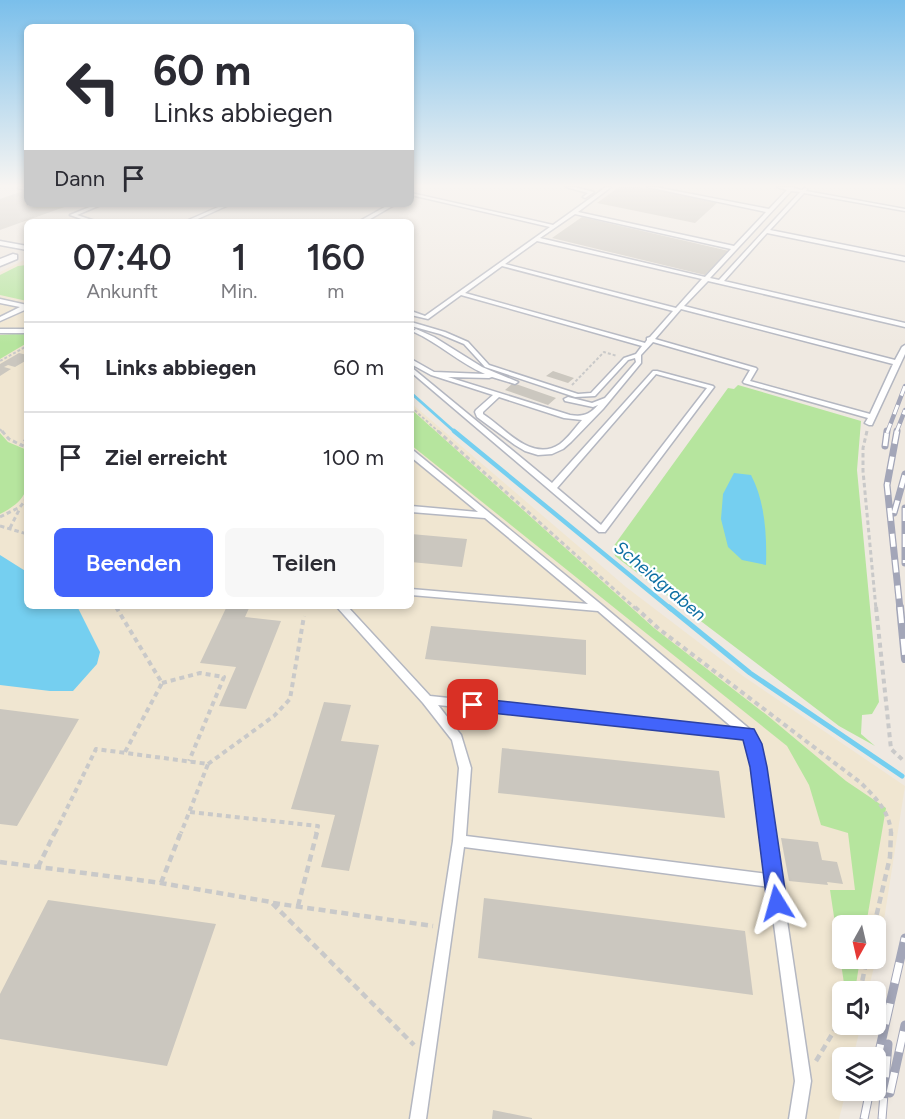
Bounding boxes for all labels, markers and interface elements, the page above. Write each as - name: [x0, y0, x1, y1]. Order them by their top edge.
- text: 60 m: [153, 45, 251, 96]
- icon: left: [54, 48, 132, 126]
- text: Links abbiegen: [153, 96, 333, 129]
- icon: arrive: [117, 162, 150, 195]
- text: Dann: [54, 165, 105, 192]
- text: 07:40: [73, 236, 172, 279]
- text: 1: [231, 236, 247, 279]
- text: 160: [306, 236, 365, 279]
- text: Ankunft: [86, 279, 158, 303]
- text: Min.: [221, 279, 257, 303]
- text: m: [327, 279, 344, 303]
- icon: left: [54, 351, 87, 384]
- text: Links abbiegen: [105, 354, 256, 381]
- text: 60 m: [333, 354, 384, 381]
- icon: arrive: [54, 441, 87, 474]
- text: Ziel erreicht: [105, 444, 228, 471]
- text: 100 m: [323, 444, 384, 471]
- button: Beenden: [54, 528, 213, 597]
- button: Teilen: [225, 528, 384, 597]
- water label: Scheidgraben: [610, 536, 710, 626]
- pin: [447, 679, 498, 730]
- icon: arrive: [456, 688, 489, 721]
- position arrow: [745, 871, 809, 935]
- north arrow: [832, 915, 886, 969]
- map controls: [832, 915, 886, 1101]
- button: sound: [832, 981, 886, 1035]
- button: layers: [832, 1047, 886, 1101]

